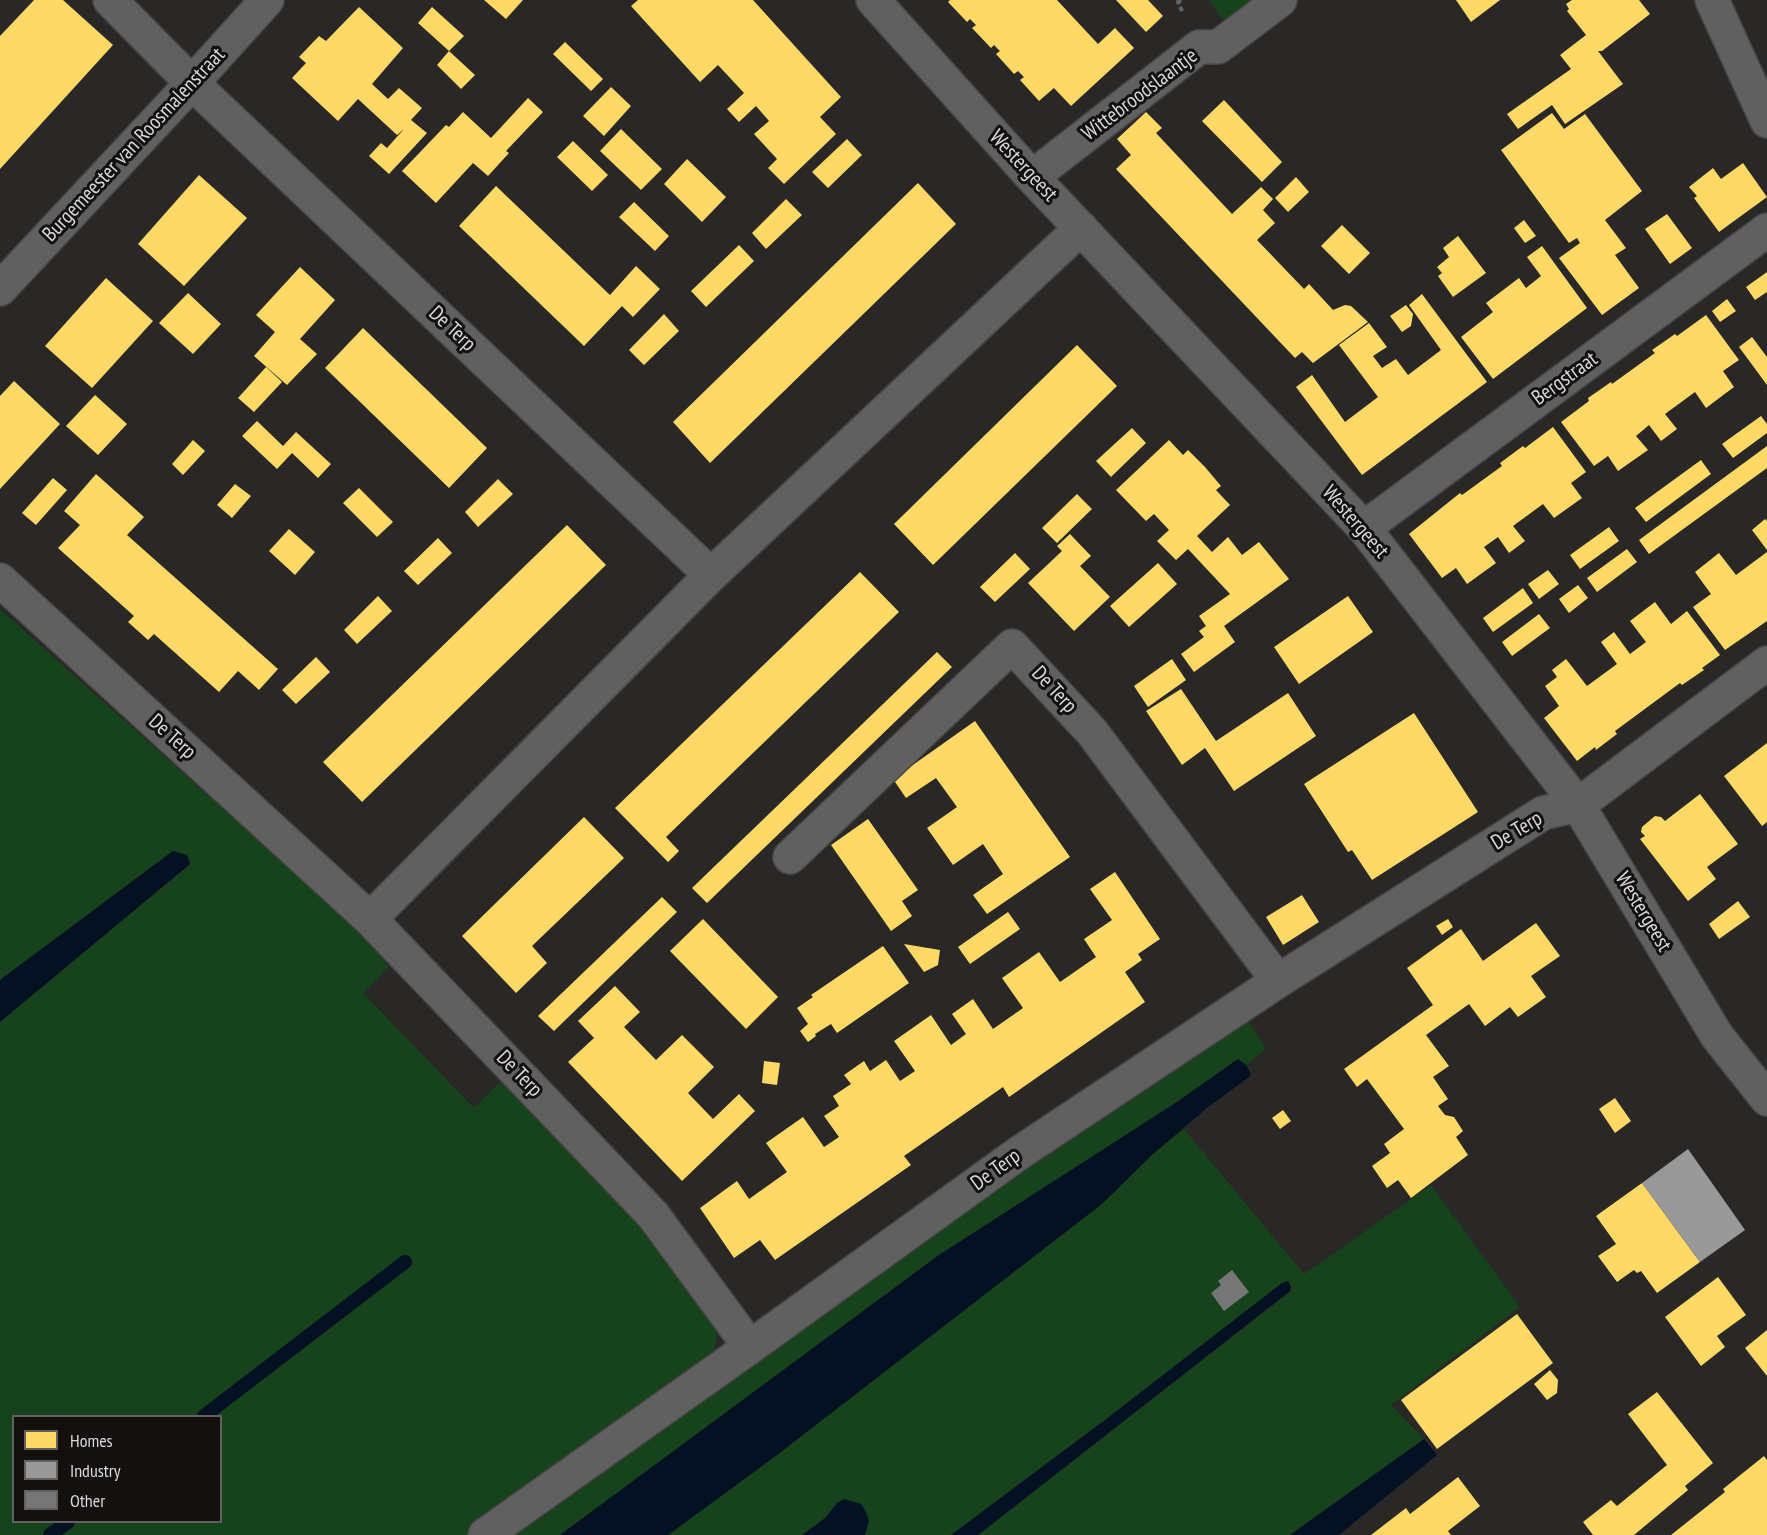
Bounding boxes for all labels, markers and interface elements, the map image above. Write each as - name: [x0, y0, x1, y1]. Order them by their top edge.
- street label: Burgemeester van Roosmalenstraat: [38, 43, 230, 247]
- street label: Wittebroodslaantje: [1077, 43, 1203, 147]
- street label: Westergeest: [984, 125, 1062, 207]
- street label: De Terp: [423, 301, 481, 357]
- street label: Bergstraat: [1527, 347, 1603, 411]
- street label: Westergeest: [1317, 480, 1393, 564]
- street label: De Terp: [1026, 661, 1082, 719]
- street label: De Terp: [143, 709, 201, 765]
- street label: De Terp: [1487, 806, 1547, 856]
- street label: Westergeest: [1609, 868, 1677, 956]
- street label: De Terp: [491, 1045, 547, 1103]
- street label: De Terp: [966, 1144, 1026, 1196]
- legend: [12, 1415, 222, 1523]
- text: Homes: [70, 1429, 113, 1452]
- text: Industry: [70, 1459, 120, 1482]
- text: Other: [70, 1489, 105, 1512]

